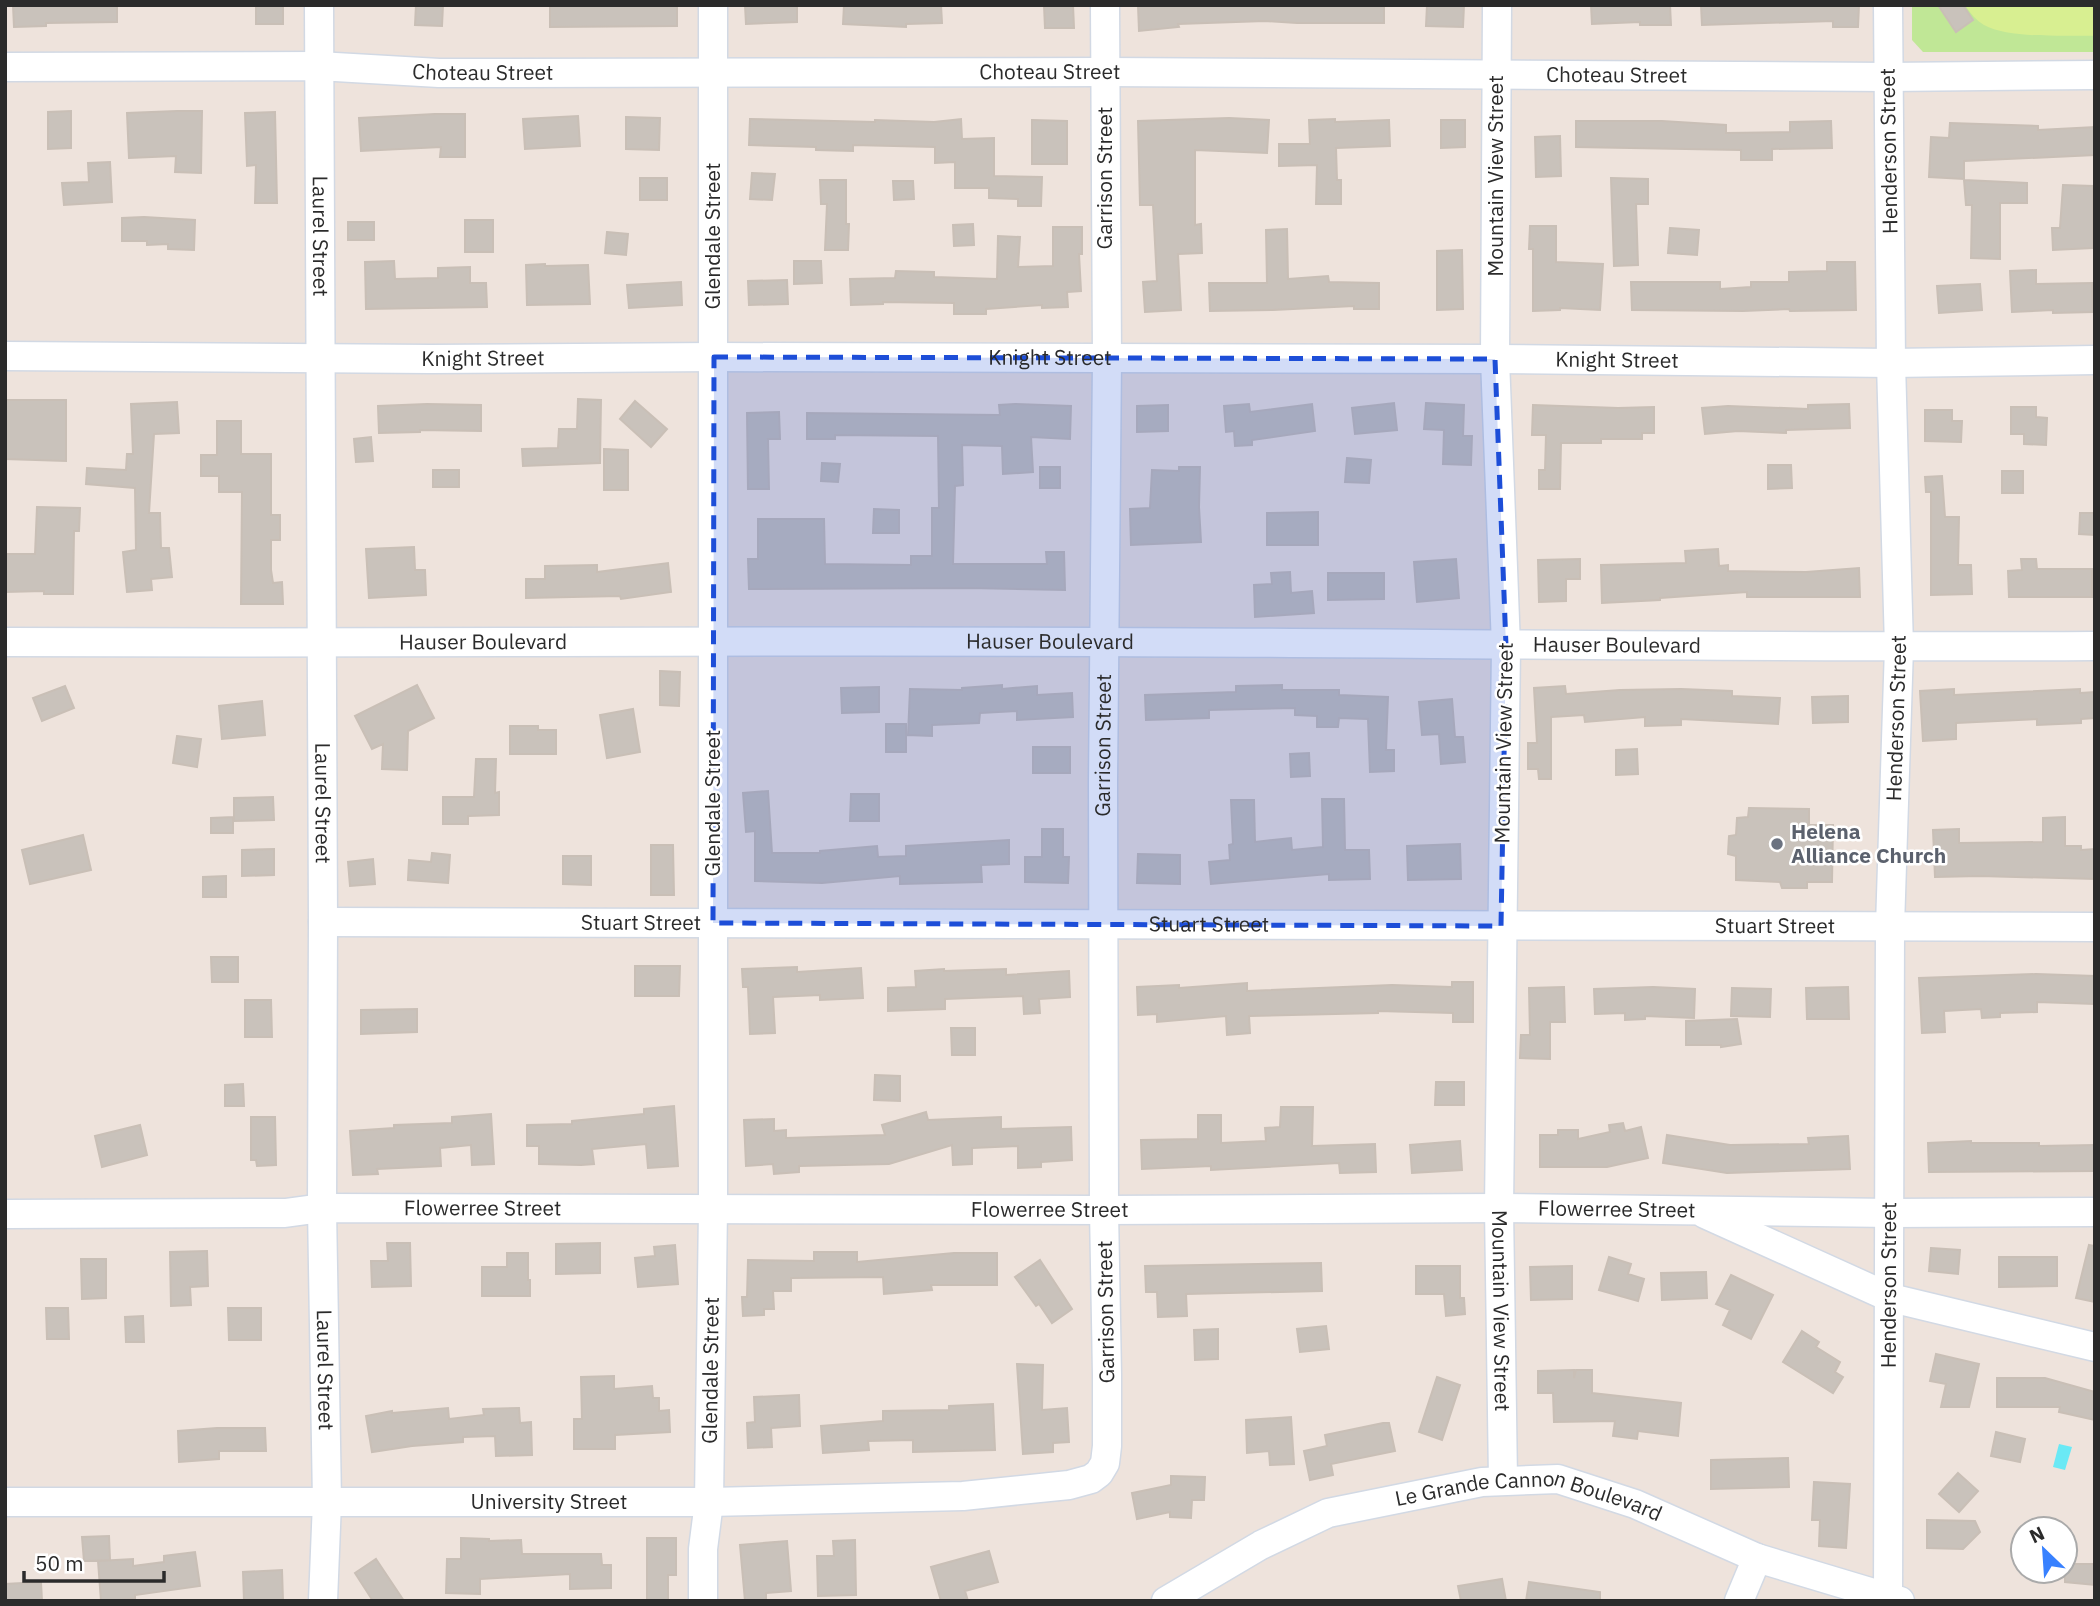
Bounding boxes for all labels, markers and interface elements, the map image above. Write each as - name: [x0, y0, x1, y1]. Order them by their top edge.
- street label: Choteau Street: [411, 56, 553, 86]
- street label: Choteau Street: [979, 57, 1121, 85]
- street label: Choteau Street: [1546, 60, 1688, 89]
- street label: Henderson Street: [1873, 68, 1903, 234]
- street label: Mountain View Street: [1481, 75, 1509, 277]
- street label: Garrison Street: [1090, 107, 1118, 249]
- street label: Glendale Street: [698, 163, 726, 309]
- street label: Laurel Street: [307, 175, 335, 297]
- street label: Knight Street: [421, 343, 545, 372]
- street label: Knight Street: [988, 343, 1112, 371]
- street label: Knight Street: [1555, 345, 1679, 374]
- street label: Hauser Boulevard: [399, 627, 567, 655]
- street label: Hauser Boulevard: [966, 627, 1134, 655]
- street label: Hauser Boulevard: [1533, 630, 1701, 659]
- street label: Henderson Street: [1879, 635, 1912, 802]
- street label: Mountain View Street: [1487, 642, 1519, 844]
- street label: Garrison Street: [1088, 674, 1117, 817]
- street label: Glendale Street: [698, 730, 726, 876]
- street label: Laurel Street: [309, 742, 338, 864]
- place label: Helena Alliance Church: [1791, 817, 1946, 869]
- marker: Helena Alliance Church: [1769, 836, 1785, 852]
- street label: Stuart Street: [581, 908, 701, 936]
- street label: Stuart Street: [1149, 909, 1269, 938]
- street label: Stuart Street: [1715, 911, 1835, 939]
- street label: Flowerree Street: [404, 1193, 562, 1222]
- street label: Flowerree Street: [1538, 1193, 1696, 1224]
- street label: Flowerree Street: [971, 1195, 1129, 1223]
- street label: Henderson Street: [1874, 1202, 1902, 1368]
- street label: Mountain View Street: [1486, 1210, 1517, 1412]
- street label: Garrison Street: [1090, 1240, 1120, 1384]
- street label: Glendale Street: [695, 1297, 725, 1444]
- street label: Laurel Street: [311, 1309, 341, 1431]
- street label: Le Grande Cannon Boulevard: [1392, 1464, 1667, 1527]
- street label: University Street: [471, 1487, 627, 1515]
- north arrow: [2009, 1515, 2079, 1585]
- text: N: [2026, 1521, 2048, 1548]
- scale bar: [24, 1540, 164, 1584]
- text: 50 m: [35, 1549, 84, 1577]

